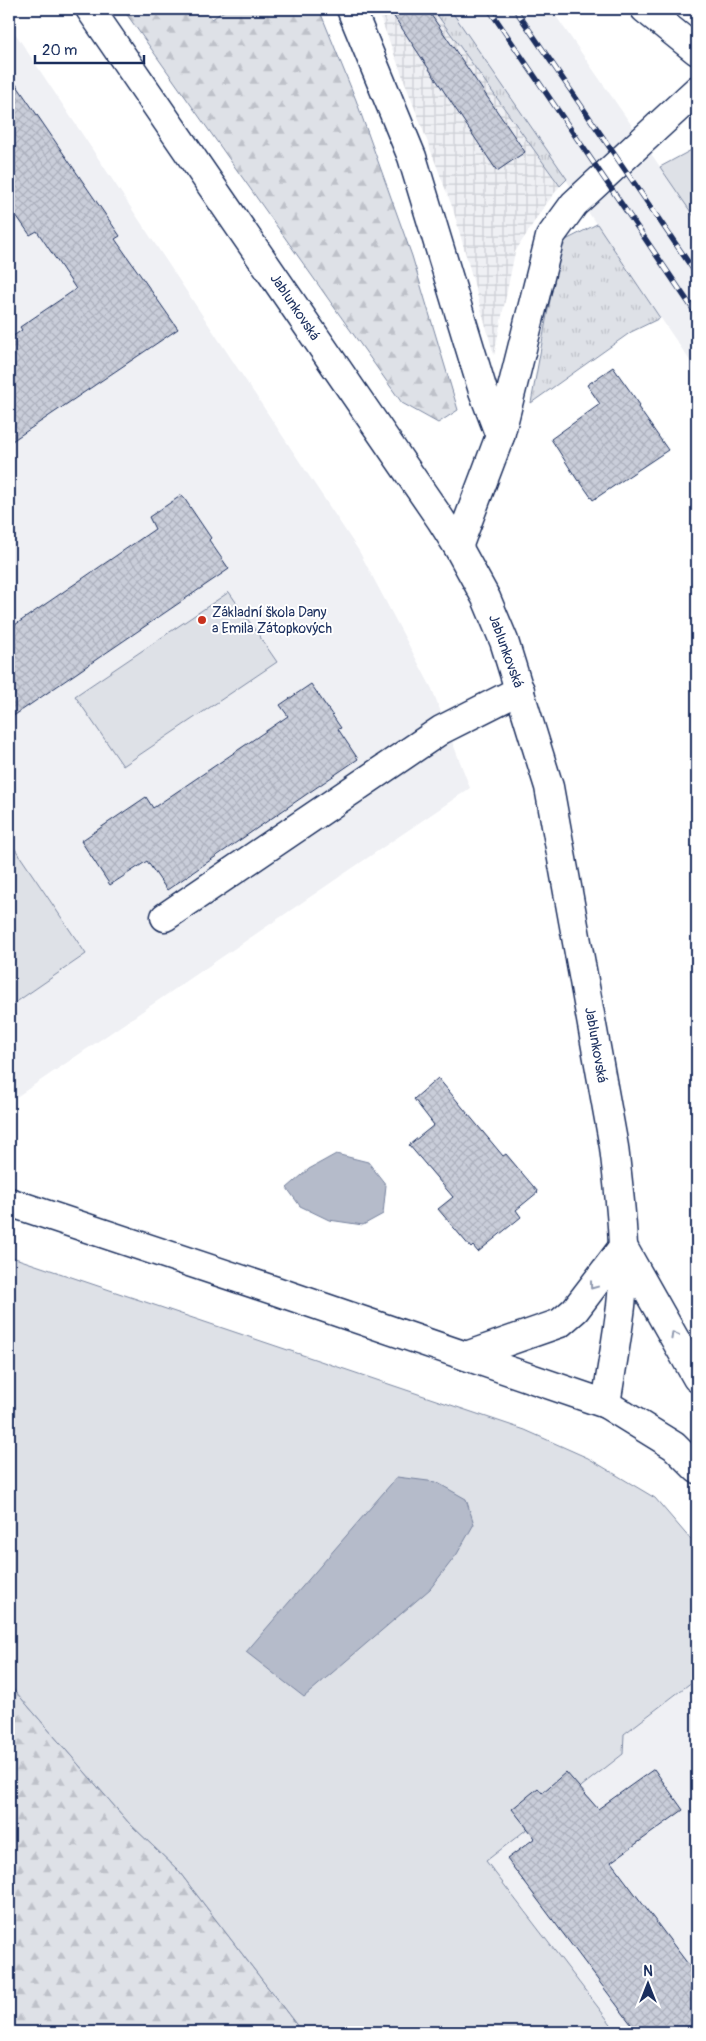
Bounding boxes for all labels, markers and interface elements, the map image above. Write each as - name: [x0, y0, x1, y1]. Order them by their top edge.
- scale bar: [35, 32, 144, 64]
- text: 20 m: [42, 41, 77, 60]
- street label: Jablunkovská: [267, 270, 323, 344]
- place label: Základní škola Dany a Emila Zátopkových: [212, 604, 332, 637]
- street label: Jablunkovská: [485, 612, 527, 690]
- marker: Základní škola Dany a Emila Zátopkových: [196, 614, 208, 626]
- street label: Jablunkovská: [581, 1006, 611, 1084]
- one-way arrow: [591, 1280, 599, 1289]
- one-way arrow: [671, 1332, 681, 1341]
- north arrow: [624, 1958, 674, 2008]
- text: N: [643, 1963, 653, 1980]

